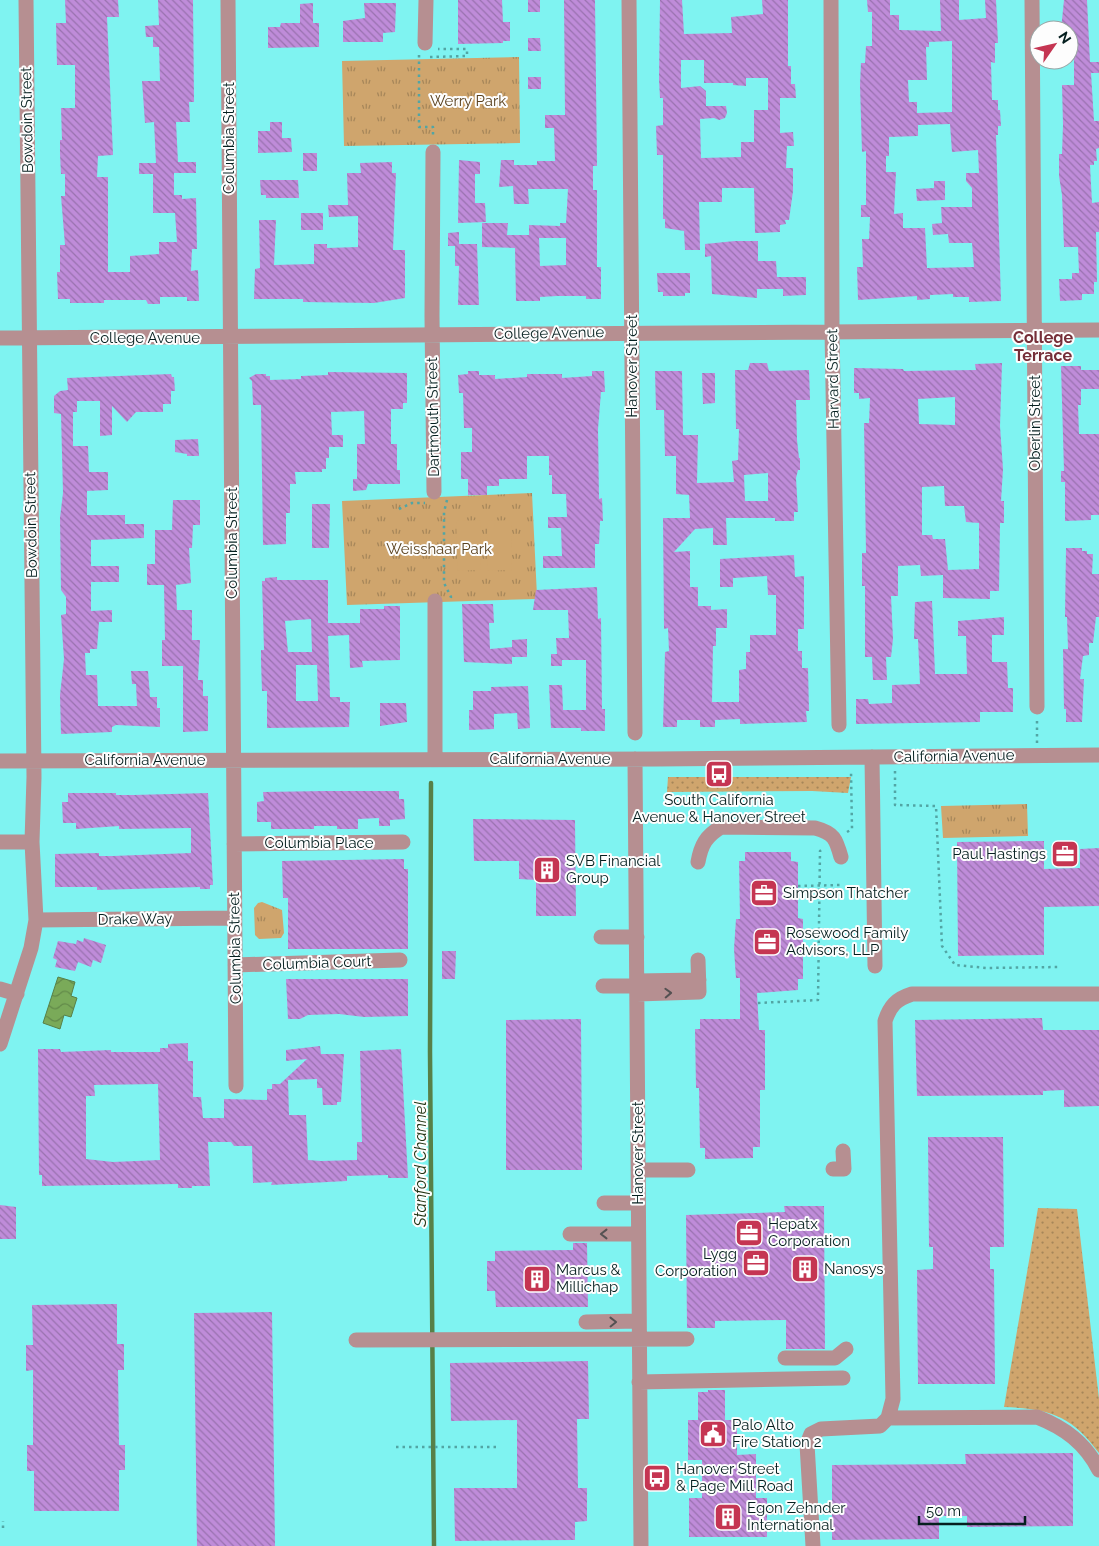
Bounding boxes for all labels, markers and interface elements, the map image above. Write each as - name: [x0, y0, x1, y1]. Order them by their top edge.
- north arrow: [1029, 20, 1079, 70]
- text: N: [1055, 29, 1074, 47]
- street label: Bowdoin Street: [17, 67, 37, 173]
- street label: Columbia Street: [220, 82, 238, 194]
- park label: Werry Park: [430, 92, 506, 110]
- street label: Hanover Street: [623, 314, 641, 418]
- street label: College Avenue: [494, 323, 604, 343]
- district label: College Terrace: [1013, 328, 1073, 365]
- street label: College Avenue: [90, 329, 200, 347]
- street label: Harvard Street: [823, 329, 843, 429]
- street label: Dartmouth Street: [423, 357, 443, 477]
- street label: Oberlin Street: [1026, 375, 1044, 471]
- street label: Bowdoin Street: [21, 472, 41, 578]
- street label: Columbia Street: [223, 487, 241, 599]
- park label: Weisshaar Park: [386, 540, 492, 558]
- street label: California Avenue: [893, 746, 1015, 766]
- street label: California Avenue: [490, 750, 611, 768]
- street label: California Avenue: [85, 751, 206, 769]
- bus stop icon: South California Avenue & Hanover Street: [704, 759, 734, 789]
- place label: South California Avenue & Hanover Street: [632, 791, 806, 826]
- street label: Columbia Place: [264, 834, 374, 852]
- office icon: Paul Hastings: [1050, 839, 1080, 869]
- place label: Paul Hastings: [952, 845, 1046, 863]
- place label: SVB Financial Group: [566, 852, 661, 887]
- building icon: SVB Financial Group: [532, 855, 562, 885]
- office icon: Simpson Thatcher: [749, 878, 779, 908]
- place label: Simpson Thatcher: [783, 884, 909, 902]
- street label: Columbia Street: [225, 892, 245, 1004]
- street label: Drake Way: [97, 909, 173, 929]
- place label: Rosewood Family Advisors, LLP: [786, 924, 908, 959]
- office icon: Rosewood Family Advisors, LLP: [752, 927, 782, 957]
- street label: Columbia Court: [262, 952, 372, 974]
- one-way arrow: [664, 987, 672, 998]
- water label: Stanford Channel: [411, 1101, 430, 1228]
- street label: Hanover Street: [629, 1101, 647, 1205]
- place label: Hepatx Corporation: [768, 1215, 850, 1250]
- office icon: Hepatx Corporation: [734, 1218, 764, 1248]
- one-way arrow: [600, 1229, 608, 1239]
- place label: Lygg Corporation: [655, 1245, 737, 1280]
- office icon: Lygg Corporation: [741, 1248, 771, 1278]
- building icon: Nanosys: [790, 1254, 820, 1284]
- place label: Nanosys: [824, 1260, 884, 1278]
- place label: Marcus & Millichap: [556, 1261, 621, 1296]
- building icon: Marcus & Millichap: [522, 1264, 552, 1294]
- one-way arrow: [609, 1317, 617, 1327]
- place label: Palo Alto Fire Station 2: [732, 1416, 822, 1451]
- public building icon: Palo Alto Fire Station 2: [698, 1419, 728, 1449]
- place label: Hanover Street & Page Mill Road: [676, 1460, 793, 1495]
- bus stop icon: Hanover Street & Page Mill Road: [642, 1463, 672, 1493]
- scale bar: [919, 1494, 1025, 1526]
- place label: Egon Zehnder International: [747, 1499, 846, 1534]
- building icon: Egon Zehnder International: [713, 1502, 743, 1532]
- text: 50 m: [926, 1502, 961, 1520]

